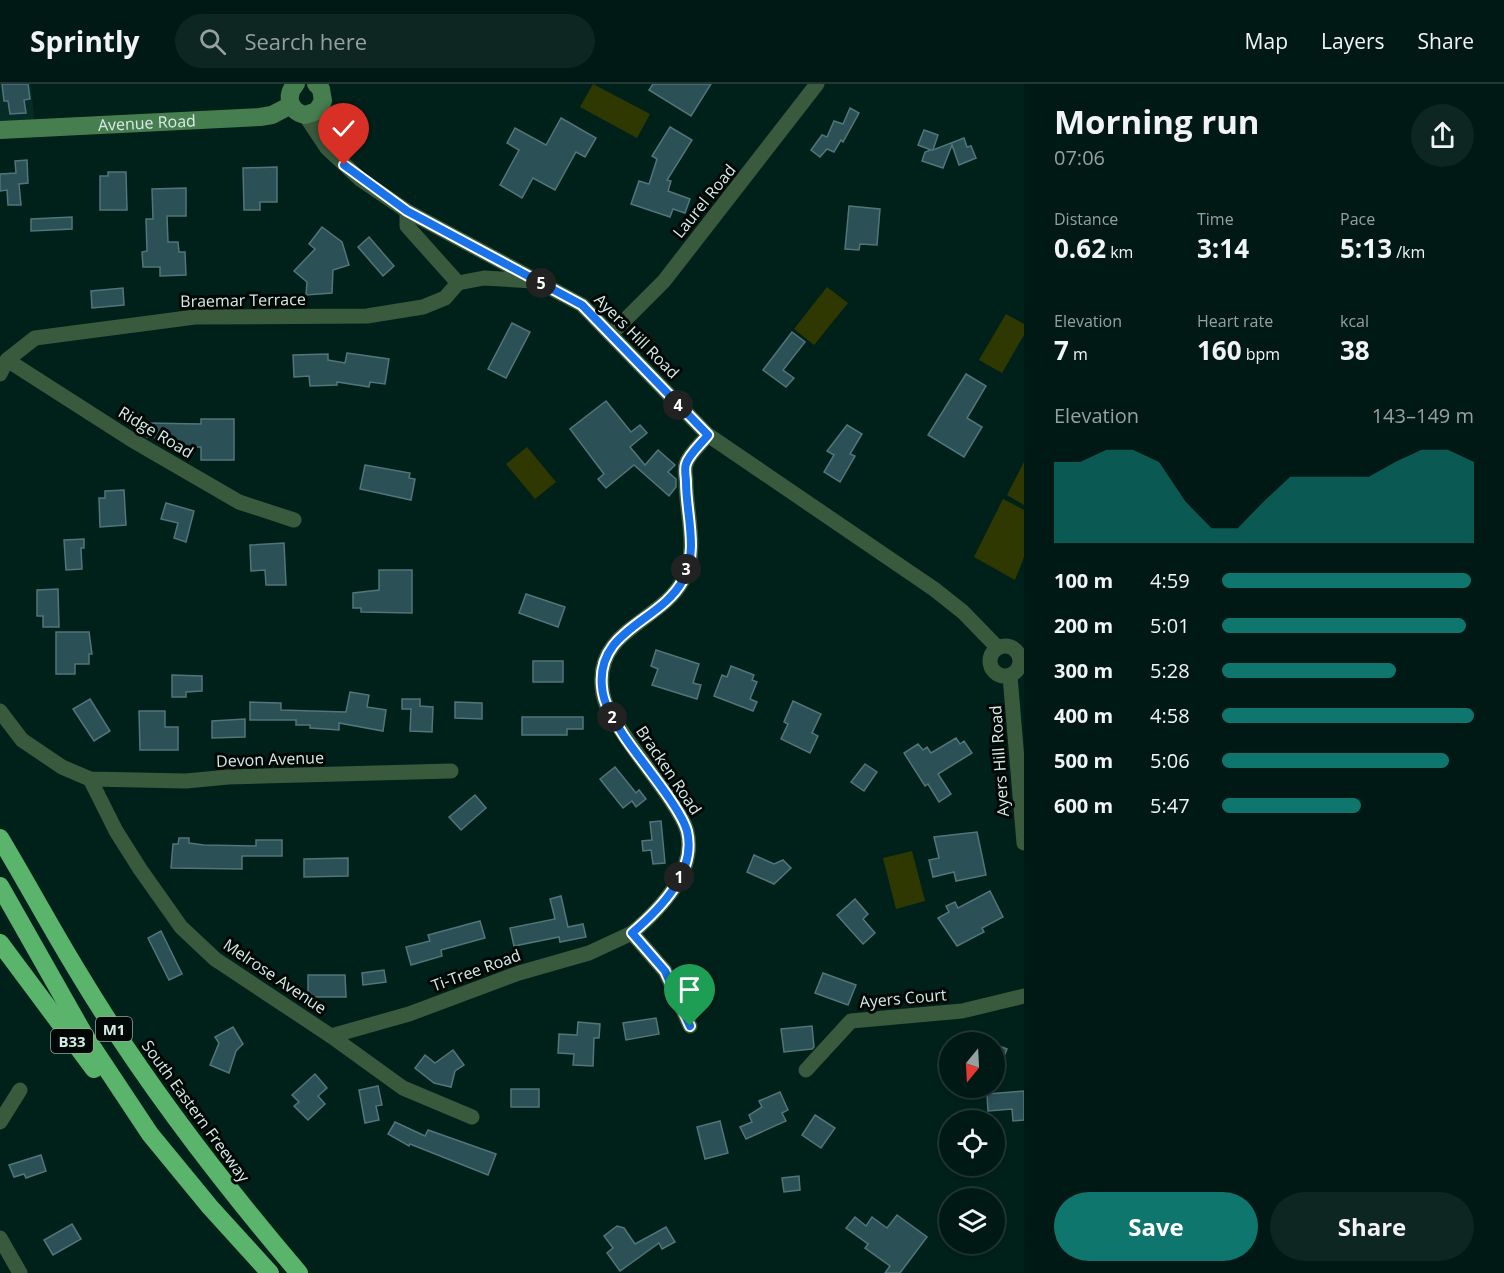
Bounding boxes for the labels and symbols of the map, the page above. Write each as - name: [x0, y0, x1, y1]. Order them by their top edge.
- pin: [318, 103, 369, 165]
- street label: Avenue Road: [97, 109, 196, 136]
- street label: Laurel Road: [667, 160, 741, 242]
- pin: 5: [526, 268, 556, 298]
- street label: Braemar Terrace: [180, 288, 306, 312]
- street label: Ayers Hill Road: [590, 289, 684, 383]
- pin: 4: [663, 390, 693, 420]
- street label: Ridge Road: [114, 401, 198, 463]
- pin: 3: [671, 554, 701, 584]
- pin: 2: [597, 702, 627, 732]
- street label: Ayers Hill Road: [984, 705, 1014, 817]
- street label: Bracken Road: [631, 721, 707, 819]
- street label: Devon Avenue: [216, 746, 324, 772]
- pin: 1: [664, 862, 694, 892]
- street label: Melrose Avenue: [219, 933, 331, 1019]
- street label: Ti-Tree Road: [428, 944, 524, 996]
- pin: [664, 964, 715, 1026]
- street label: Ayers Court: [859, 983, 948, 1013]
- road number: M1: [96, 1017, 132, 1041]
- road number: B33: [51, 1029, 93, 1053]
- north arrow: [939, 1032, 1005, 1098]
- street label: South Eastern Freeway: [137, 1036, 256, 1187]

